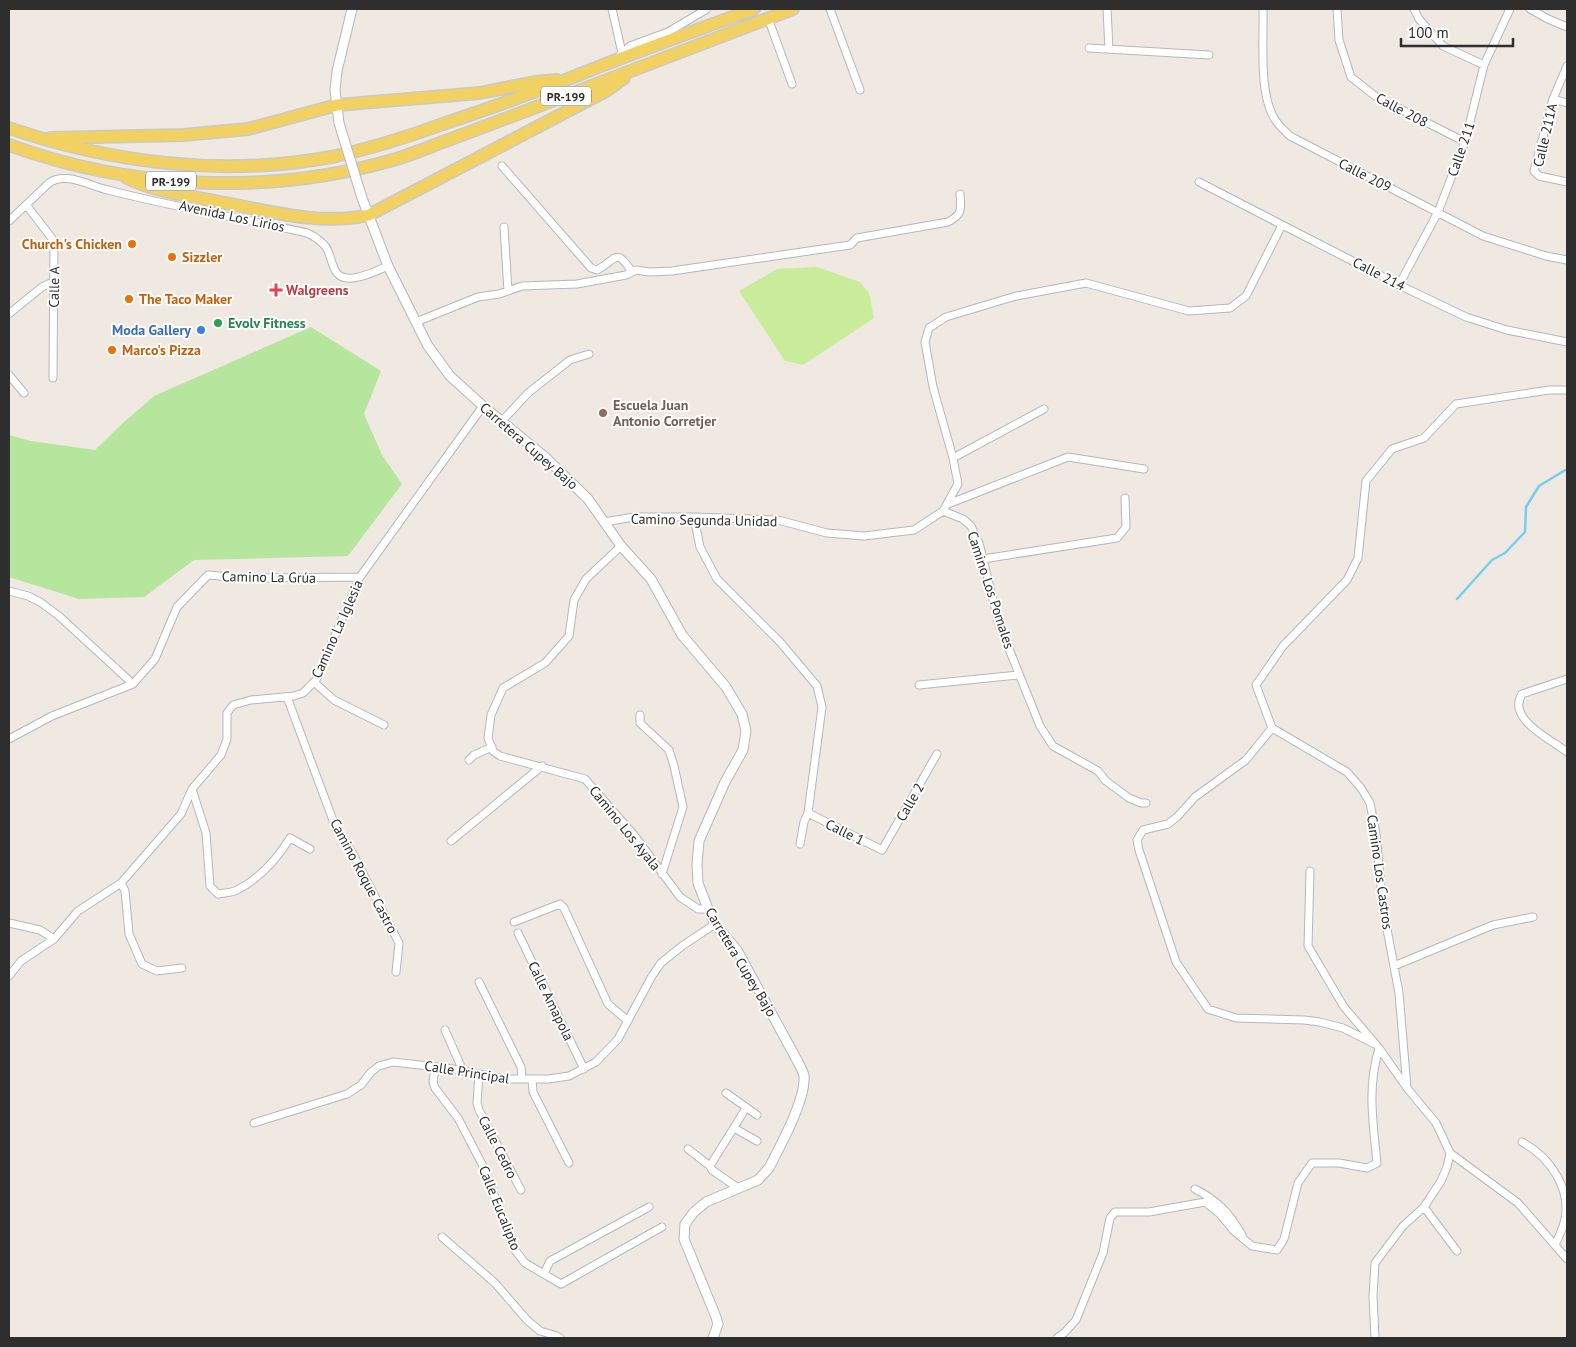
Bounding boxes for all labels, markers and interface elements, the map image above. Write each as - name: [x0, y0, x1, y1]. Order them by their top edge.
- scale bar: [1401, 15, 1514, 47]
- text: 100 m: [1408, 23, 1449, 42]
- road number: PR-199: [541, 86, 591, 105]
- street label: Calle 208: [1373, 89, 1431, 131]
- street label: Calle 211A: [1529, 101, 1561, 169]
- street label: Calle 211: [1443, 119, 1479, 179]
- street label: Calle 209: [1336, 154, 1394, 196]
- road number: PR-199: [146, 172, 196, 190]
- street label: Avenida Los Lirios: [178, 196, 287, 236]
- place label: Church's Chicken: [22, 235, 122, 253]
- marker: Church's Chicken: [126, 238, 138, 250]
- place label: Sizzler: [182, 248, 222, 266]
- marker: Sizzler: [166, 251, 178, 263]
- street label: Calle 214: [1350, 253, 1409, 295]
- street label: Calle A: [45, 265, 63, 308]
- place label: Walgreens: [286, 281, 349, 299]
- marker: Walgreens: [270, 284, 282, 296]
- place label: The Taco Maker: [139, 290, 232, 308]
- marker: The Taco Maker: [123, 293, 135, 305]
- place label: Evolv Fitness: [228, 314, 306, 332]
- marker: Evolv Fitness: [212, 317, 224, 329]
- place label: Moda Gallery: [112, 321, 191, 339]
- marker: Moda Gallery: [195, 324, 207, 336]
- place label: Marco's Pizza: [122, 341, 201, 359]
- marker: Marco's Pizza: [106, 344, 118, 356]
- place label: Escuela Juan Antonio Corretjer: [613, 396, 716, 430]
- street label: Carretera Cupey Bajo: [476, 398, 582, 494]
- marker: Escuela Juan Antonio Corretjer: [597, 407, 609, 419]
- street label: Camino Segunda Unidad: [631, 510, 777, 530]
- street label: Camino Los Pomales: [964, 529, 1019, 651]
- street label: Camino La Grúa: [222, 567, 316, 587]
- street label: Camino La Iglesia: [307, 577, 367, 681]
- street label: Calle 2: [892, 780, 928, 824]
- street label: Camino Los Ayala: [585, 782, 665, 874]
- street label: Camino Los Castros: [1363, 813, 1397, 931]
- street label: Calle 1: [822, 815, 868, 849]
- street label: Camino Roque Castro: [326, 816, 402, 936]
- street label: Carretera Cupey Bajo: [701, 904, 781, 1020]
- street label: Calle Amapola: [524, 958, 578, 1044]
- street label: Calle Principal: [423, 1056, 511, 1088]
- street label: Calle Cedro: [475, 1113, 521, 1181]
- street label: Calle Eucalipto: [475, 1163, 525, 1253]

